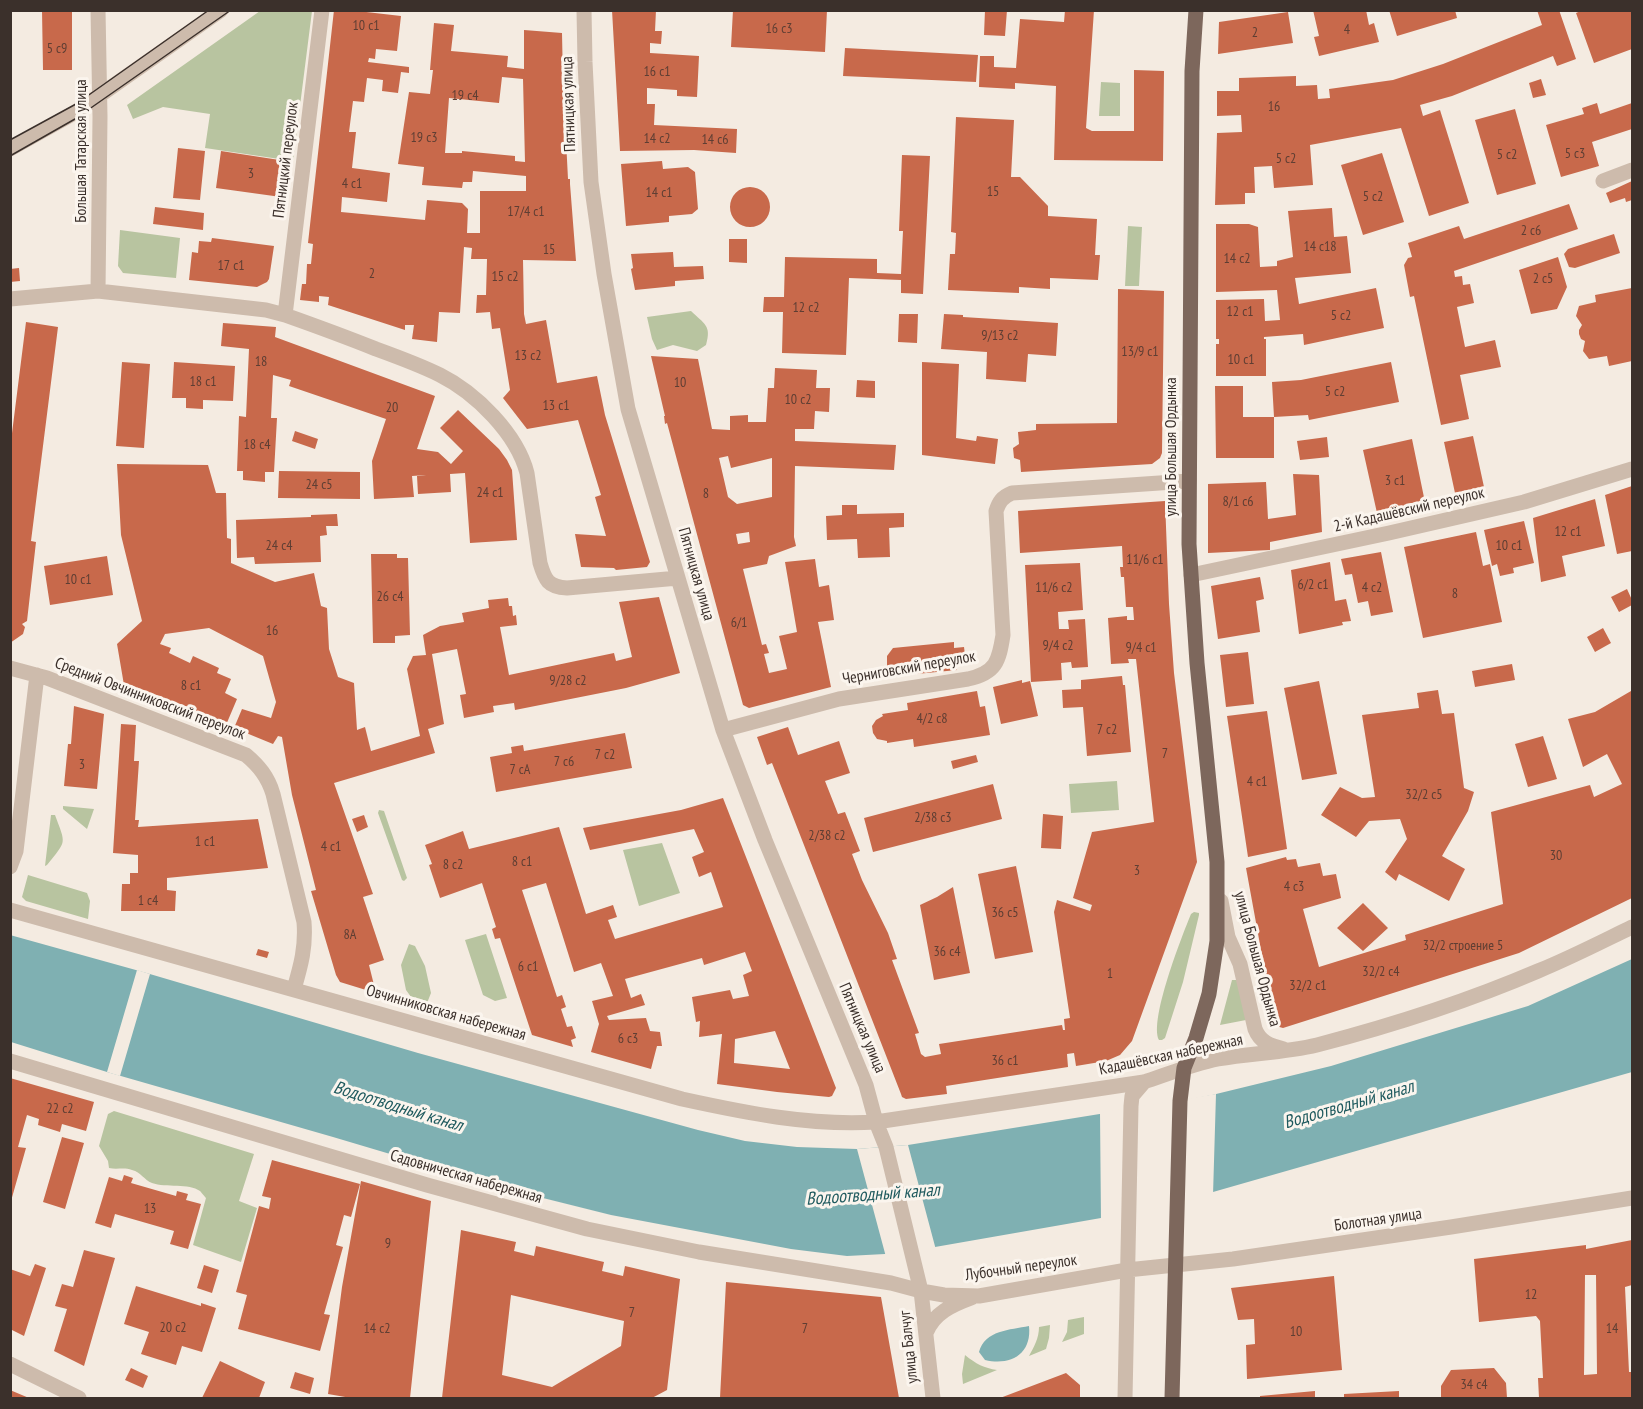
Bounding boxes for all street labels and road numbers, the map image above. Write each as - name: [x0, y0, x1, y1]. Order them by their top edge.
- street label: Пятницкая улица: [558, 56, 580, 152]
- street label: Большая Татарская улица: [71, 79, 91, 223]
- street label: Пятницкий переулок: [269, 101, 303, 219]
- street label: улица Большая Ордынка: [1161, 377, 1181, 517]
- street label: 2-й Кадашёвский переулок: [1332, 483, 1486, 537]
- street label: Пятницкая улица: [674, 525, 718, 623]
- street label: Черниговский переулок: [841, 647, 977, 689]
- street label: Средний Овчинниковский переулок: [52, 654, 248, 744]
- street label: улица Большая Ордынка: [1230, 889, 1284, 1029]
- street label: Пятницкая улица: [834, 980, 890, 1076]
- street label: Овчинниковская набережная: [364, 981, 528, 1045]
- street label: Кадашёвская набережная: [1097, 1030, 1245, 1080]
- street label: Садовническая набережная: [388, 1146, 544, 1208]
- street label: Болотная улица: [1333, 1204, 1423, 1236]
- street label: Лубочный переулок: [964, 1251, 1078, 1285]
- street label: улица Балчуг: [896, 1310, 922, 1384]

